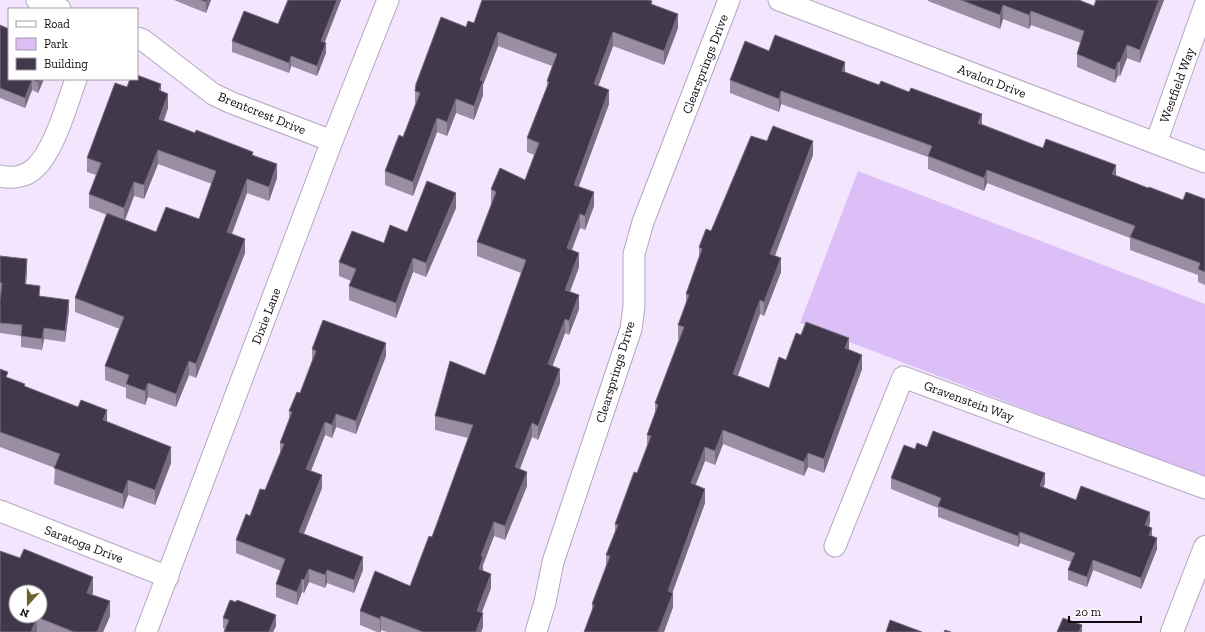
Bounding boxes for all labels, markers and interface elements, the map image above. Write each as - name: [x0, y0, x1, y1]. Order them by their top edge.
- legend: [8, 8, 138, 80]
- street label: Clearsprings Drive: [679, 12, 731, 116]
- text: Road: [44, 17, 70, 31]
- text: Park: [44, 37, 69, 51]
- street label: Westfield Way: [1156, 45, 1198, 125]
- text: Building: [44, 57, 88, 71]
- street label: Avalon Drive: [956, 61, 1028, 101]
- street label: Brentcrest Drive: [216, 89, 308, 137]
- street label: Dixie Lane: [248, 286, 284, 346]
- street label: Clearsprings Drive: [592, 319, 638, 425]
- street label: Gravenstein Way: [922, 378, 1016, 424]
- street label: Saratoga Drive: [42, 522, 126, 566]
- north arrow: [8, 584, 48, 624]
- scale bar: [1069, 598, 1141, 624]
- text: N: [18, 605, 31, 620]
- text: 20 m: [1075, 605, 1102, 619]

